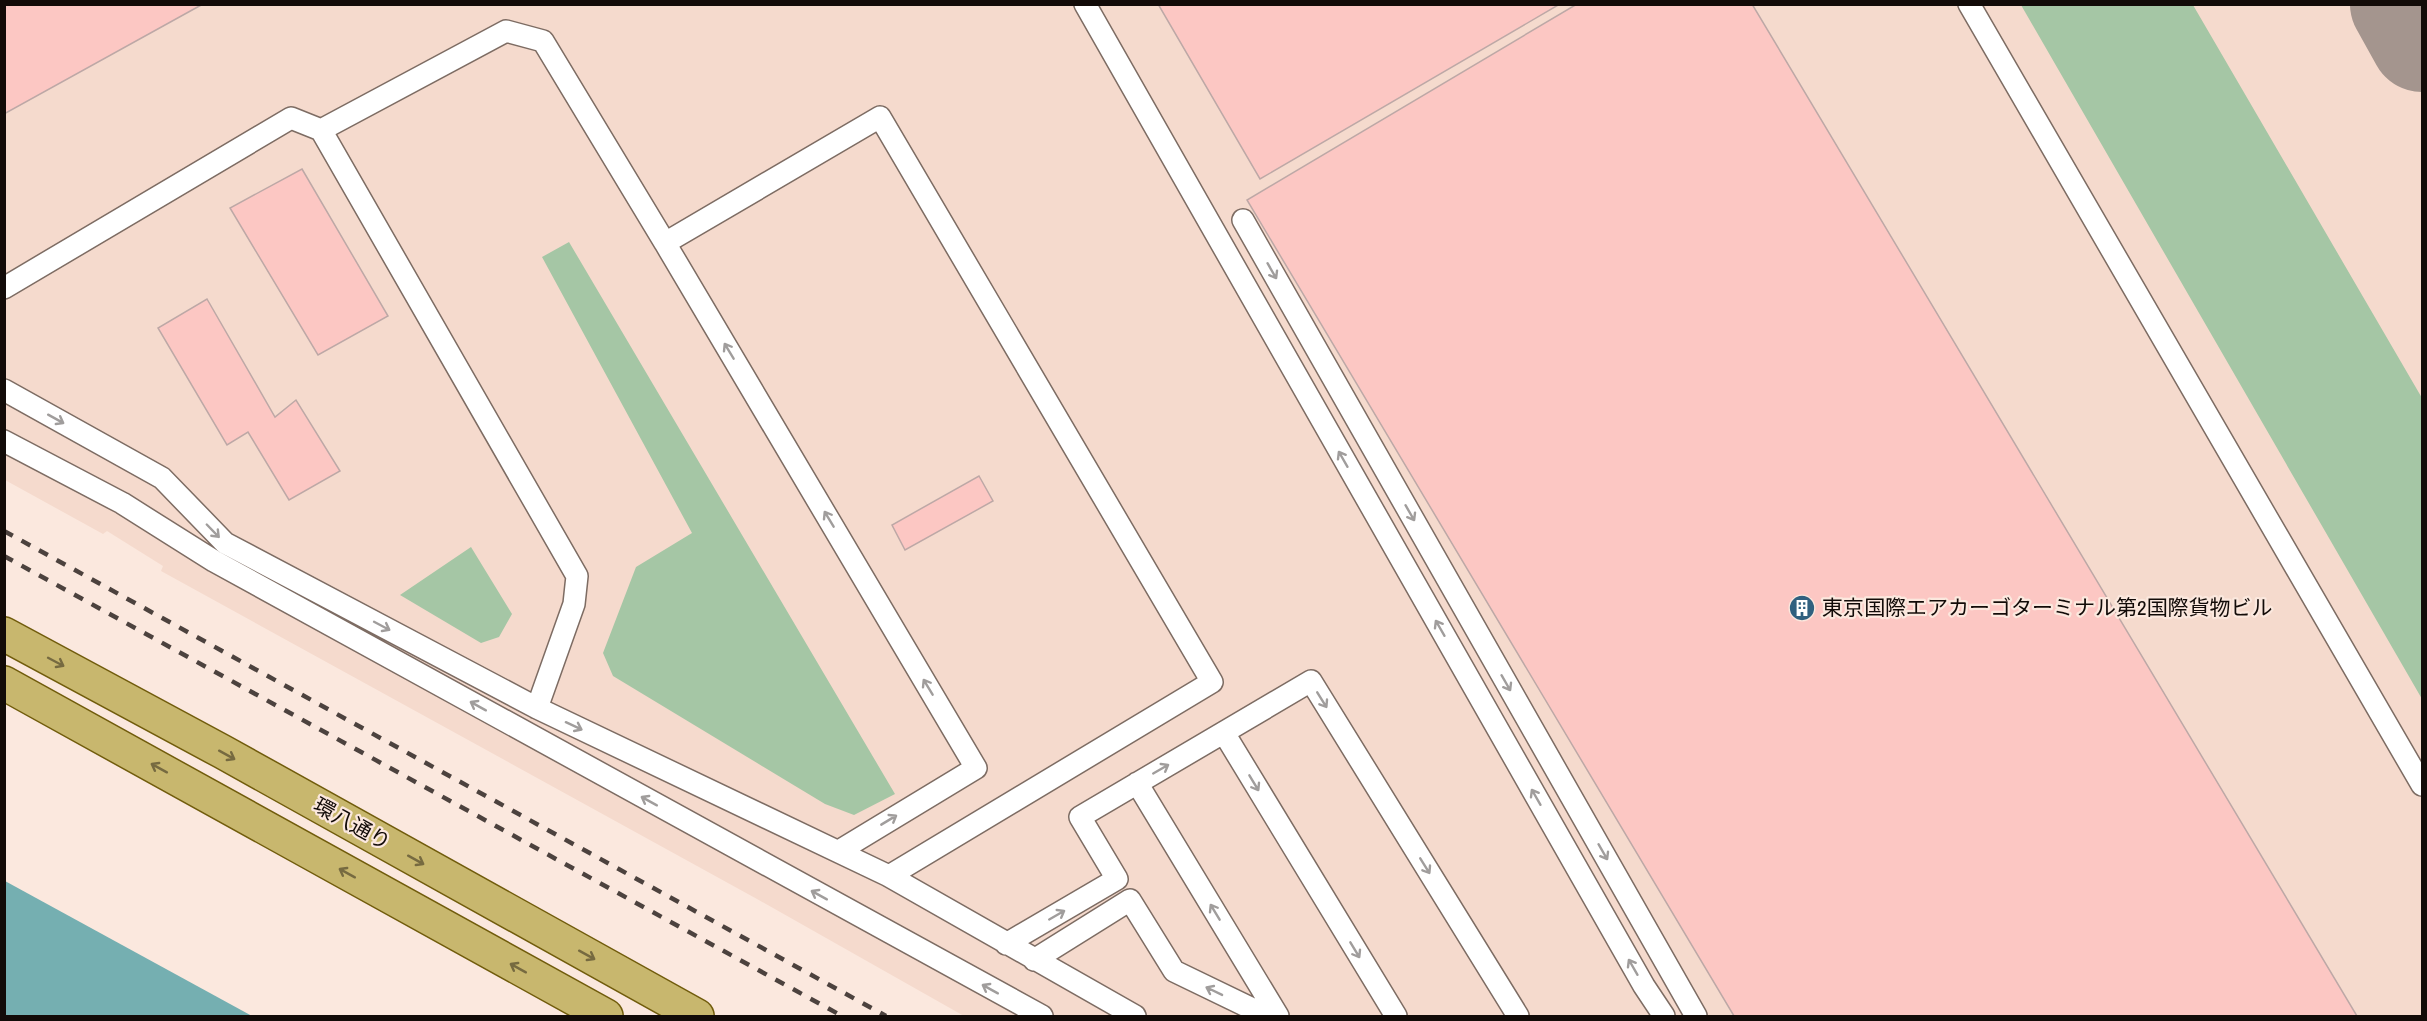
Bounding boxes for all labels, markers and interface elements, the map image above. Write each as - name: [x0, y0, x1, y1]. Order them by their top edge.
- one-way arrow: [1267, 261, 1278, 279]
- one-way arrow: [723, 343, 735, 360]
- one-way arrow: [46, 414, 64, 425]
- one-way arrow: [1337, 450, 1349, 467]
- one-way arrow: [1404, 504, 1416, 521]
- one-way arrow: [822, 511, 834, 528]
- one-way arrow: [206, 523, 220, 538]
- building icon: 東京国際エアカーゴターミナル第2国際貨物ビル: [1787, 593, 1817, 623]
- place label: 東京国際エアカーゴターミナル第2国際貨物ビル: [1822, 593, 2273, 622]
- one-way arrow: [1434, 620, 1446, 637]
- one-way arrow: [373, 621, 391, 632]
- one-way arrow: [47, 656, 64, 668]
- one-way arrow: [1501, 674, 1513, 691]
- one-way arrow: [922, 679, 934, 696]
- one-way arrow: [1317, 691, 1329, 708]
- one-way arrow: [470, 700, 487, 712]
- one-way arrow: [565, 720, 583, 732]
- one-way arrow: [218, 750, 236, 761]
- one-way arrow: [150, 762, 167, 774]
- one-way arrow: [1152, 763, 1169, 775]
- one-way arrow: [1248, 774, 1260, 791]
- one-way arrow: [1530, 789, 1542, 806]
- street label: 環八通り: [308, 791, 396, 857]
- one-way arrow: [640, 794, 657, 806]
- one-way arrow: [881, 814, 898, 827]
- one-way arrow: [1597, 843, 1609, 860]
- one-way arrow: [407, 854, 424, 866]
- one-way arrow: [1419, 857, 1431, 874]
- one-way arrow: [339, 867, 357, 878]
- one-way arrow: [811, 889, 828, 901]
- one-way arrow: [1209, 904, 1221, 921]
- one-way arrow: [1047, 909, 1065, 920]
- one-way arrow: [1350, 941, 1362, 958]
- one-way arrow: [578, 949, 595, 961]
- one-way arrow: [1627, 959, 1639, 976]
- one-way arrow: [510, 962, 527, 974]
- one-way arrow: [982, 982, 999, 994]
- one-way arrow: [1206, 984, 1224, 996]

